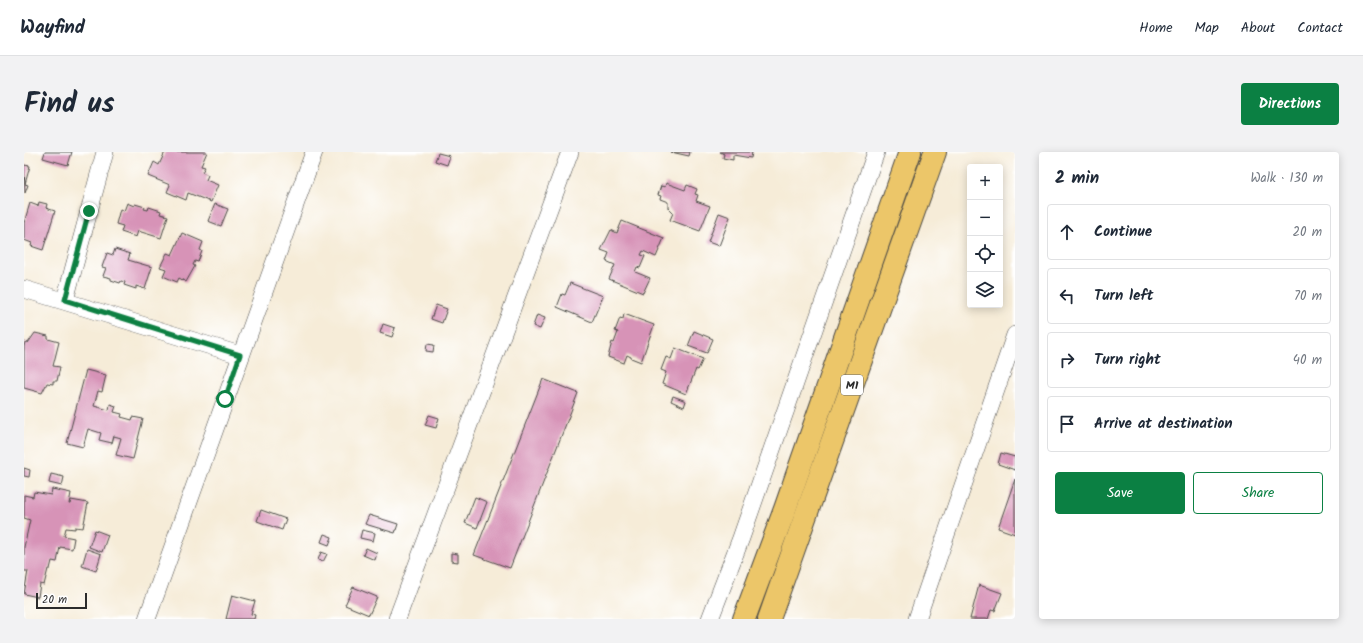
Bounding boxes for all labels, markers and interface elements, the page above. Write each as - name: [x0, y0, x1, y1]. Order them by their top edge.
- text: Wayfind: [20, 13, 85, 43]
- text: Home: [1139, 17, 1173, 39]
- text: Map: [1195, 17, 1219, 39]
- text: About: [1241, 17, 1275, 39]
- text: Contact: [1297, 17, 1343, 39]
- text: Find us: [24, 82, 115, 127]
- button: Directions: [1241, 83, 1339, 125]
- map controls: [967, 164, 1003, 308]
- button: +: [967, 164, 1003, 200]
- text: 2 min: [1055, 165, 1099, 192]
- text: Walk · 130 m: [1250, 168, 1323, 189]
- button: −: [967, 200, 1003, 236]
- route end: [80, 202, 98, 220]
- text: Continue: [1094, 220, 1152, 244]
- icon: ahead: [1056, 221, 1078, 243]
- text: 20 m: [1292, 222, 1322, 243]
- button: locate: [967, 236, 1003, 272]
- button: layers: [967, 272, 1003, 308]
- text: Turn left: [1094, 284, 1154, 308]
- icon: left: [1056, 285, 1078, 307]
- text: 70 m: [1294, 286, 1322, 307]
- text: Turn right: [1094, 348, 1161, 372]
- icon: right: [1056, 349, 1078, 371]
- text: 40 m: [1293, 350, 1322, 371]
- road number: M1: [841, 375, 863, 395]
- route start: [216, 390, 234, 408]
- text: Arrive at destination: [1094, 412, 1233, 436]
- icon: arrive: [1056, 413, 1078, 435]
- button: Save: [1055, 472, 1185, 514]
- button: Share: [1193, 472, 1323, 514]
- scale bar: [36, 591, 87, 610]
- text: 20 m: [42, 591, 67, 609]

